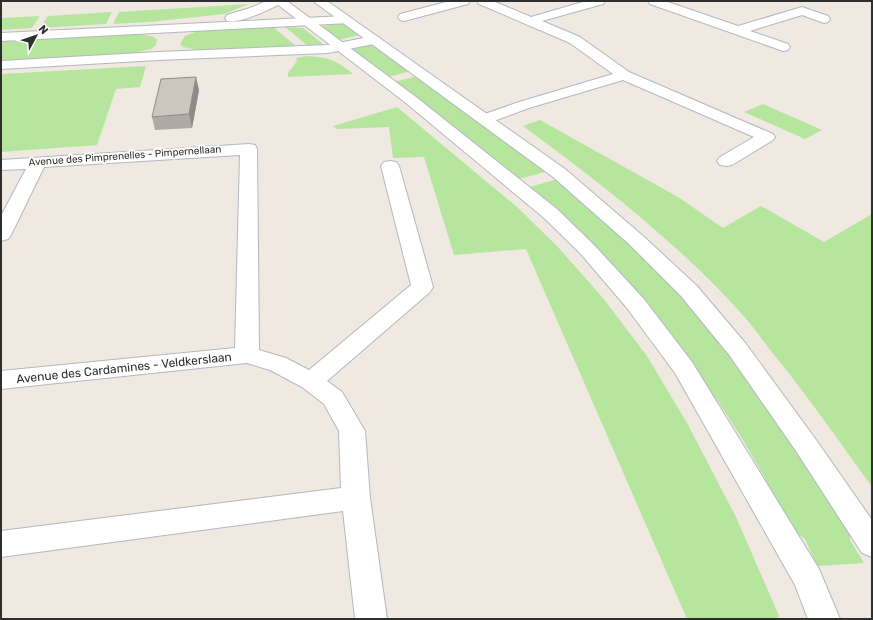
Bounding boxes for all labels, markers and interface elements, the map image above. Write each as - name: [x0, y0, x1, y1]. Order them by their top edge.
- north arrow: [16, 16, 56, 56]
- text: N: [36, 23, 51, 37]
- street label: Avenue des Pimprenelles - Pimpernellaan: [28, 143, 222, 169]
- street label: Avenue des Cardamines - Veldkerslaan: [16, 350, 232, 386]

